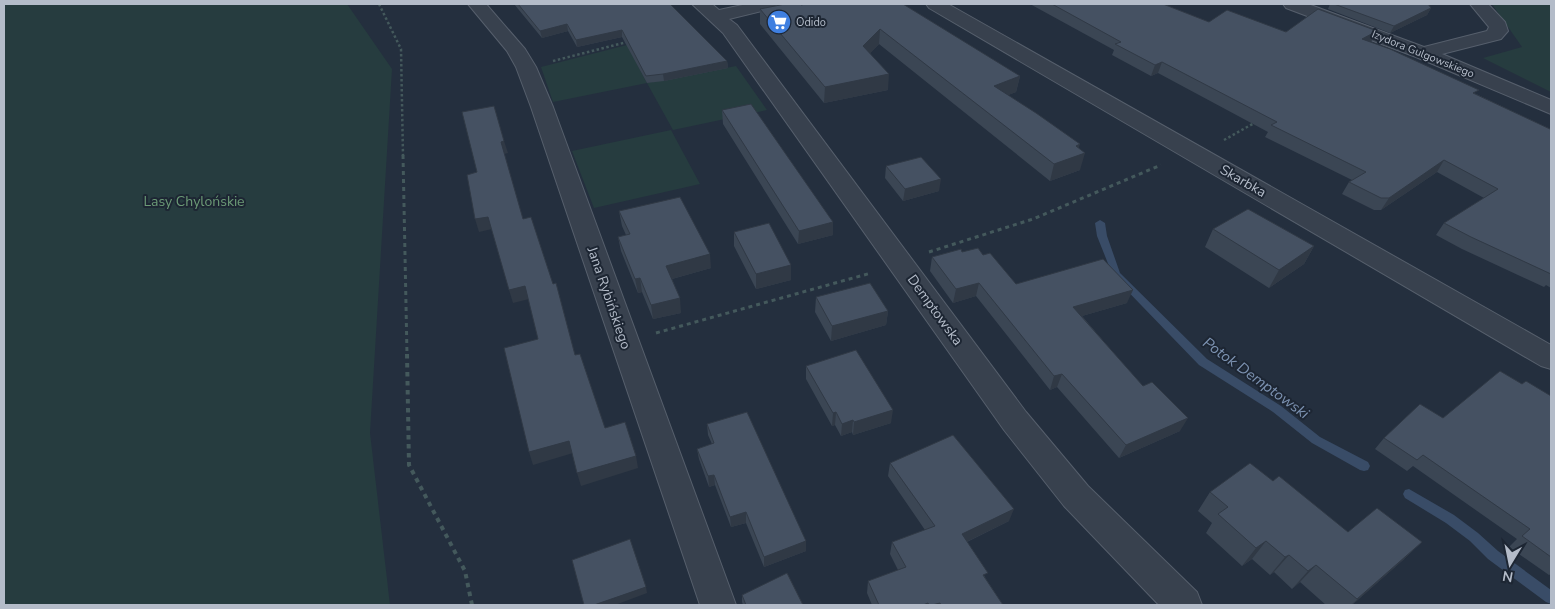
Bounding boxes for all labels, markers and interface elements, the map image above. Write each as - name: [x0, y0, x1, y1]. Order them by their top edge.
- supermarket icon: Odido: [766, 9, 792, 35]
- place label: Odido: [796, 15, 826, 30]
- street label: Izydora Gulgowskiego: [1370, 27, 1476, 81]
- street label: Skarbka: [1216, 160, 1270, 202]
- park label: Lasy Chylońskie: [143, 192, 245, 211]
- street label: Jana Rybińskiego: [582, 243, 636, 352]
- street label: Demptowska: [903, 271, 967, 349]
- water label: Potok Demptowski: [1199, 333, 1314, 424]
- north arrow: [1485, 539, 1535, 589]
- text: N: [1501, 566, 1515, 587]

